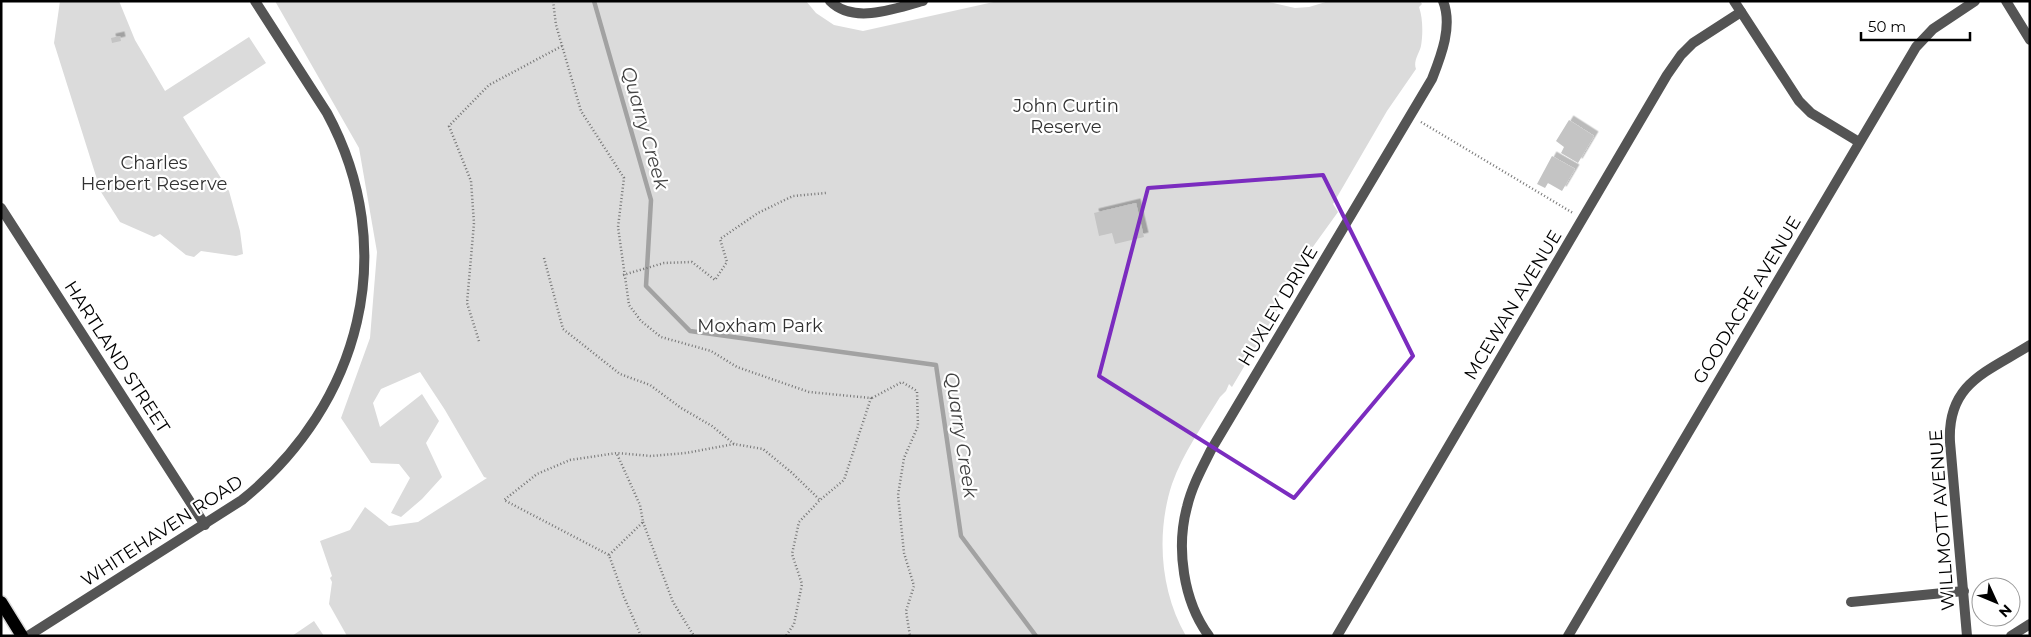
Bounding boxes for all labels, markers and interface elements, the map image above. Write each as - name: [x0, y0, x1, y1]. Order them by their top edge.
- scale bar: [1861, 10, 1970, 42]
- text: 50 m: [1868, 17, 1906, 36]
- water label: Quarry Creek: [616, 64, 674, 193]
- park label: John Curtin Reserve: [1012, 95, 1119, 138]
- park label: Charles Herbert Reserve: [81, 152, 227, 195]
- street label: GOODACRE AVENUE: [1688, 212, 1806, 388]
- street label: MCEWAN AVENUE: [1460, 226, 1566, 384]
- street label: HUXLEY DRIVE: [1234, 242, 1322, 370]
- street label: HARTLAND STREET: [60, 277, 175, 438]
- park label: Moxham Park: [697, 315, 823, 337]
- water label: Quarry Creek: [940, 370, 982, 500]
- street label: WILLMOTT AVENUE: [1925, 429, 1959, 611]
- street label: WHITEHAVEN ROAD: [77, 470, 247, 592]
- north arrow: [1971, 577, 2021, 627]
- text: N: [1995, 601, 2016, 621]

